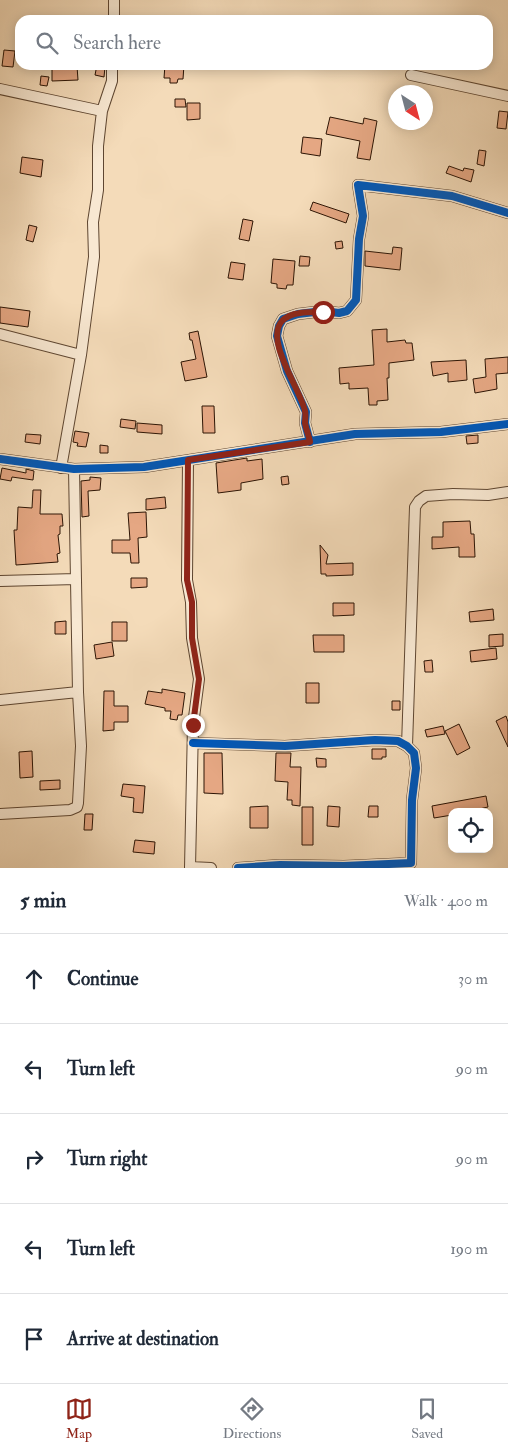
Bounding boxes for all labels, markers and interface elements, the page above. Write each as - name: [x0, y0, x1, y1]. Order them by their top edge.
- search box: [15, 15, 493, 70]
- icon: search: [33, 29, 61, 57]
- text: Search here: [73, 31, 161, 55]
- north arrow: [388, 85, 433, 130]
- route start: [312, 301, 335, 324]
- route end: [182, 714, 205, 737]
- map controls: [448, 808, 493, 853]
- button: locate: [448, 808, 493, 853]
- text: 5 min: [20, 887, 66, 914]
- text: Walk · 400 m: [404, 891, 488, 911]
- icon: ahead: [20, 965, 48, 993]
- text: Continue: [67, 967, 138, 991]
- text: 30 m: [458, 969, 488, 989]
- icon: left: [20, 1055, 48, 1083]
- text: Turn left: [67, 1057, 135, 1081]
- text: 90 m: [456, 1059, 488, 1079]
- icon: right: [20, 1145, 48, 1173]
- text: Turn right: [67, 1147, 147, 1171]
- text: 90 m: [456, 1149, 488, 1169]
- icon: left: [20, 1235, 48, 1263]
- text: Turn left: [67, 1237, 135, 1261]
- text: 190 m: [450, 1239, 488, 1259]
- icon: arrive: [20, 1325, 48, 1353]
- text: Arrive at destination: [67, 1327, 219, 1351]
- tab: Map: [65, 1395, 93, 1442]
- tab: Directions: [223, 1395, 281, 1442]
- tab: Saved: [411, 1395, 443, 1442]

